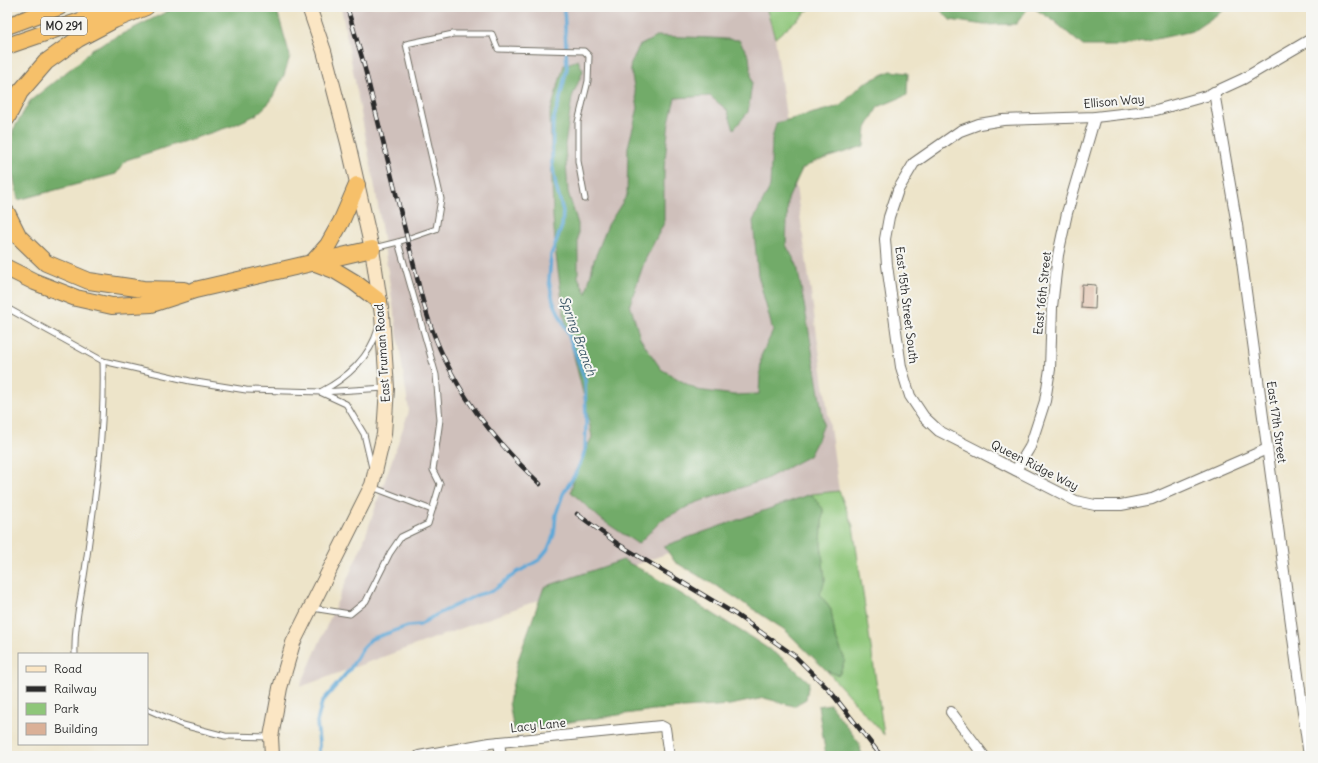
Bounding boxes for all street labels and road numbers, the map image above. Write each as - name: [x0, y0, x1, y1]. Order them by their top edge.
- road number: MO 291: [41, 17, 87, 35]
- street label: Ellison Way: [1083, 91, 1145, 111]
- street label: East 15th Street South: [892, 246, 922, 364]
- street label: East 16th Street: [1030, 251, 1054, 335]
- street label: East Truman Road: [371, 303, 393, 403]
- street label: East 17th Street: [1264, 380, 1290, 464]
- street label: Queen Ridge Way: [989, 436, 1081, 494]
- street label: Lacy Lane: [510, 715, 566, 735]

